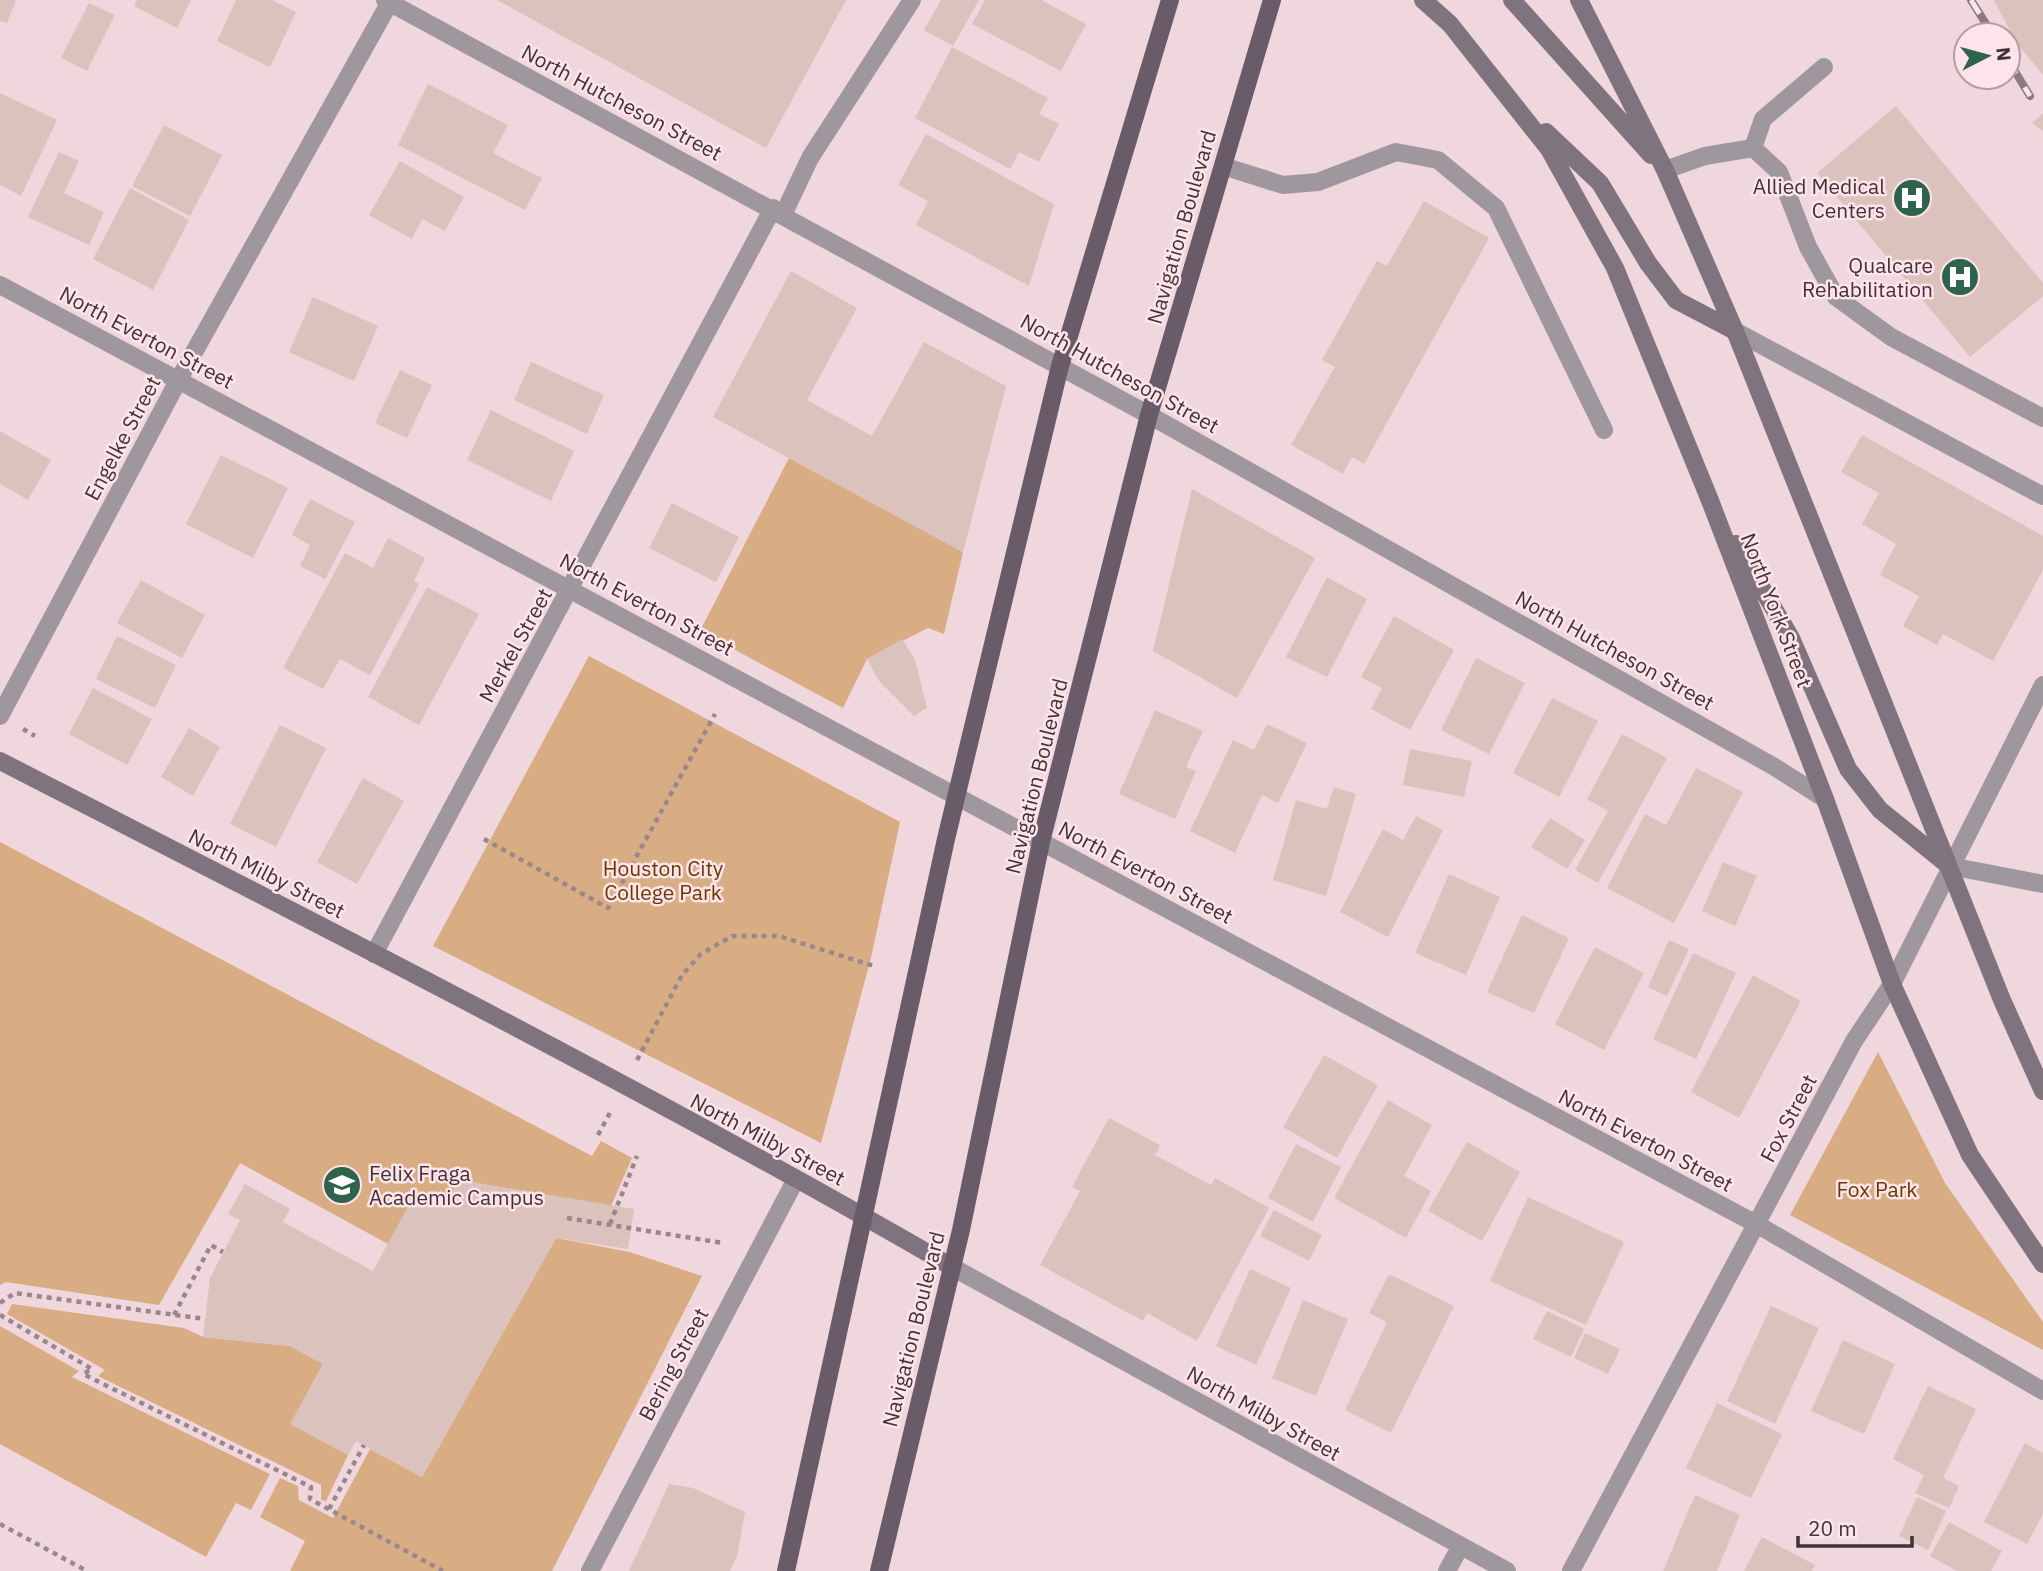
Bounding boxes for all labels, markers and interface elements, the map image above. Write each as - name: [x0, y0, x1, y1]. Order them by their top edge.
- north arrow: [1952, 21, 2022, 91]
- street label: North Hutcheson Street: [517, 37, 727, 167]
- text: N: [1991, 46, 2017, 62]
- street label: Navigation Boulevard: [1140, 127, 1222, 327]
- place label: Allied Medical Centers: [1753, 172, 1885, 224]
- hospital icon: Allied Medical Centers: [1891, 177, 1933, 219]
- place label: Qualcare Rehabilitation: [1802, 251, 1933, 303]
- hospital icon: Qualcare Rehabilitation: [1939, 256, 1981, 298]
- street label: North Everton Street: [55, 279, 239, 395]
- street label: North Hutcheson Street: [1016, 307, 1224, 439]
- street label: Engelke Street: [77, 371, 167, 505]
- street label: North York Street: [1735, 529, 1819, 691]
- street label: North Everton Street: [555, 546, 739, 662]
- street label: Merkel Street: [472, 583, 558, 707]
- street label: North Hutcheson Street: [1511, 584, 1719, 716]
- street label: Navigation Boulevard: [998, 675, 1074, 877]
- street label: North Everton Street: [1054, 814, 1238, 930]
- street label: North Milby Street: [184, 822, 350, 924]
- park label: Houston City College Park: [603, 854, 724, 906]
- street label: Fox Street: [1753, 1069, 1823, 1167]
- street label: North Everton Street: [1554, 1082, 1738, 1198]
- street label: North Milby Street: [686, 1086, 850, 1192]
- place label: Felix Fraga Academic Campus: [369, 1159, 544, 1211]
- school or university icon: Felix Fraga Academic Campus: [321, 1164, 363, 1206]
- park label: Fox Park: [1837, 1175, 1917, 1203]
- street label: Navigation Boulevard: [875, 1228, 951, 1430]
- street label: Bering Street: [632, 1303, 714, 1425]
- street label: North Milby Street: [1182, 1359, 1346, 1467]
- scale bar: [1798, 1504, 1912, 1548]
- text: 20 m: [1808, 1514, 1857, 1542]

